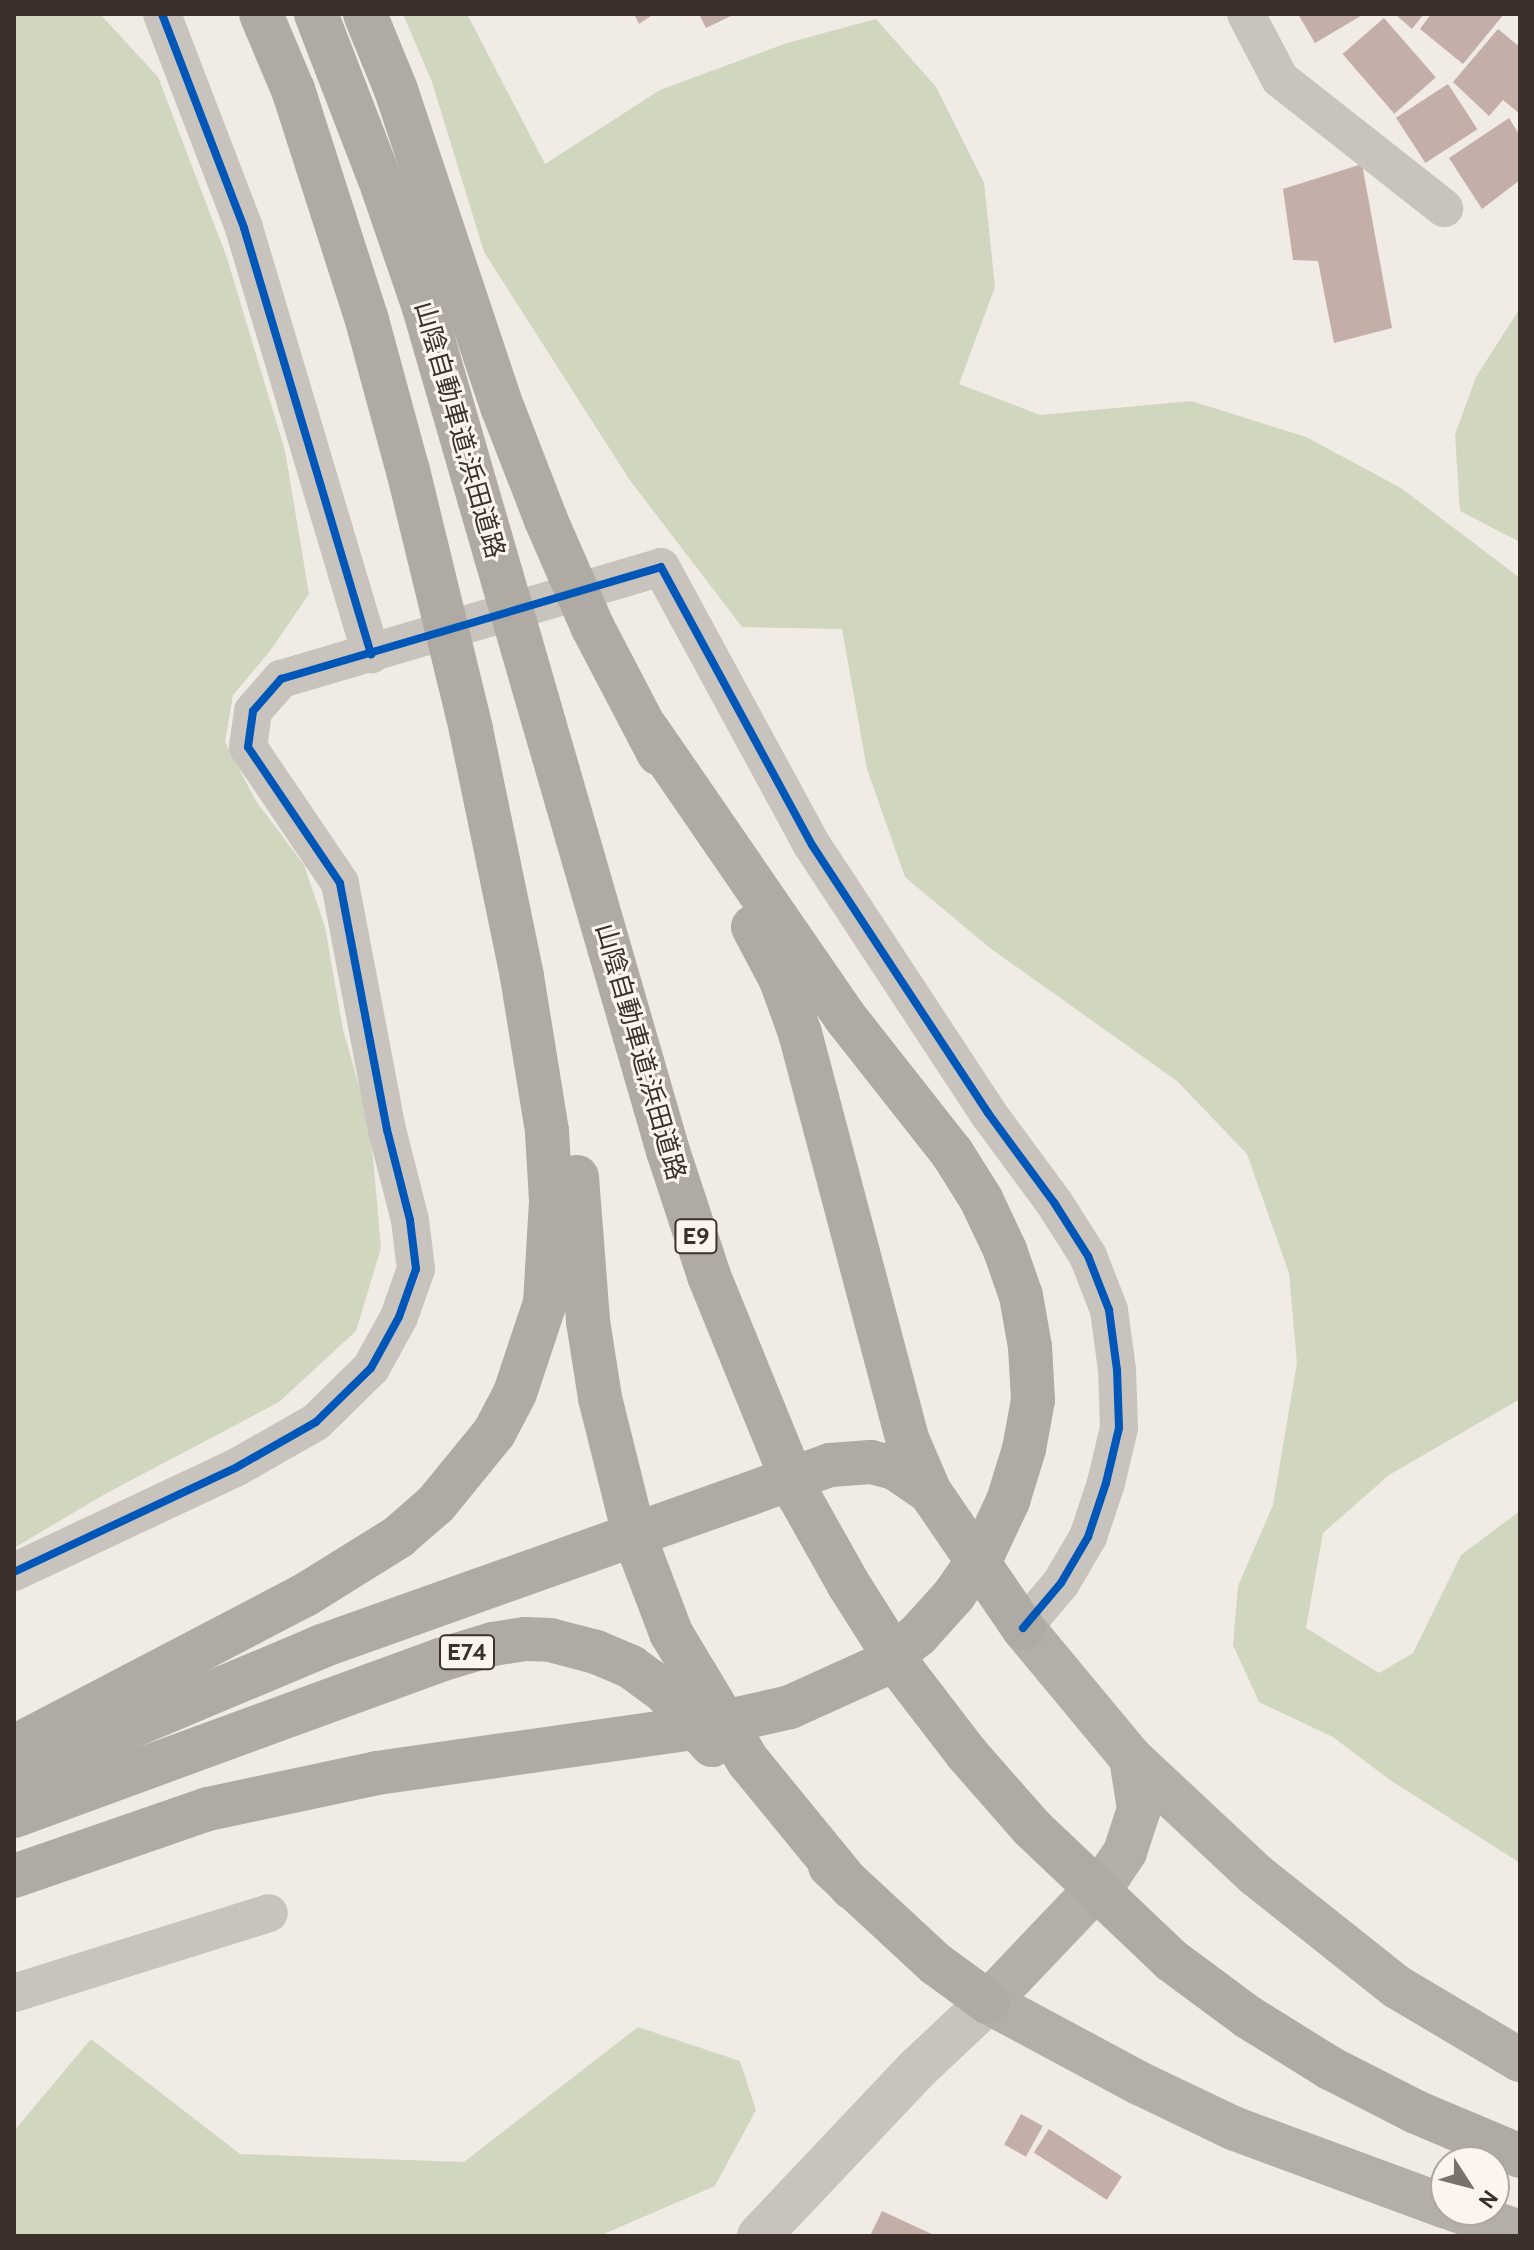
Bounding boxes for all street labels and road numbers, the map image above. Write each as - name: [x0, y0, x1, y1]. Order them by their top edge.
- street label: 山陰自動車道;浜田道路: [407, 298, 511, 562]
- street label: 山陰自動車道;浜田道路: [588, 920, 692, 1184]
- road number: E9: [674, 1216, 718, 1256]
- road number: E74: [439, 1632, 495, 1672]

